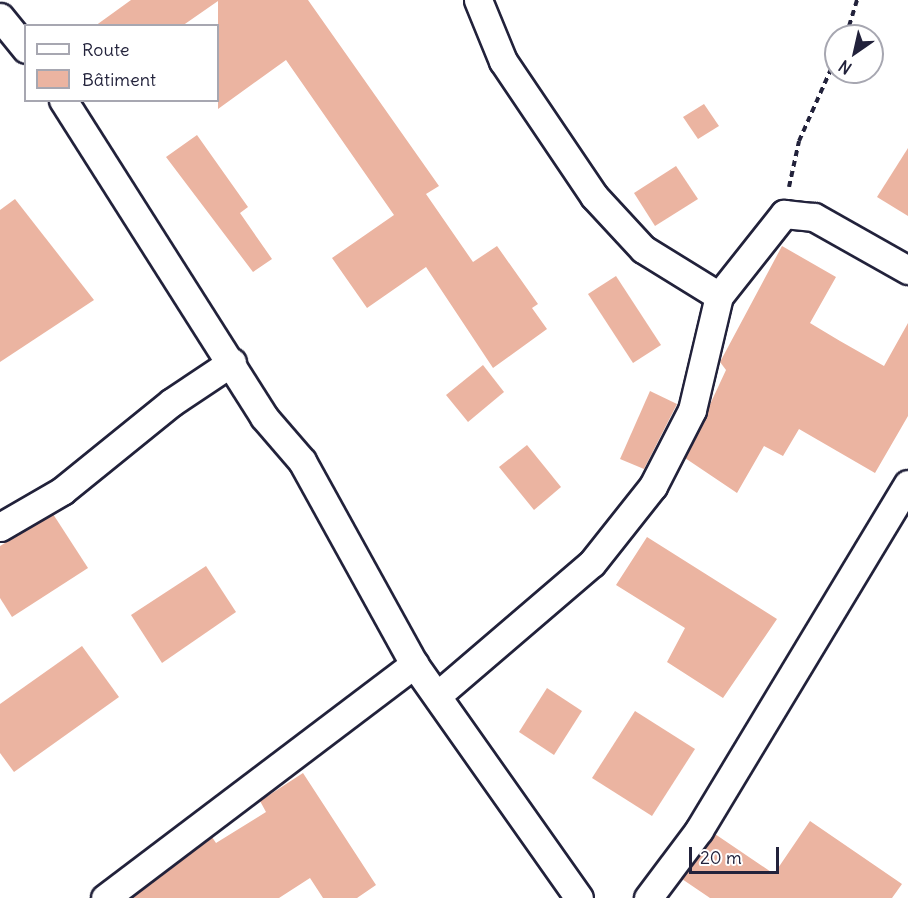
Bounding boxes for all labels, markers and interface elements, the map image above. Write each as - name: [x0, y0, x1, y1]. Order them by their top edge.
- legend: [24, 24, 219, 102]
- north arrow: [824, 24, 884, 84]
- text: Route: [82, 38, 130, 61]
- text: N: [835, 56, 855, 79]
- text: Bâtiment: [82, 68, 156, 91]
- scale bar: [692, 835, 782, 873]
- text: 20 m: [700, 846, 742, 869]

